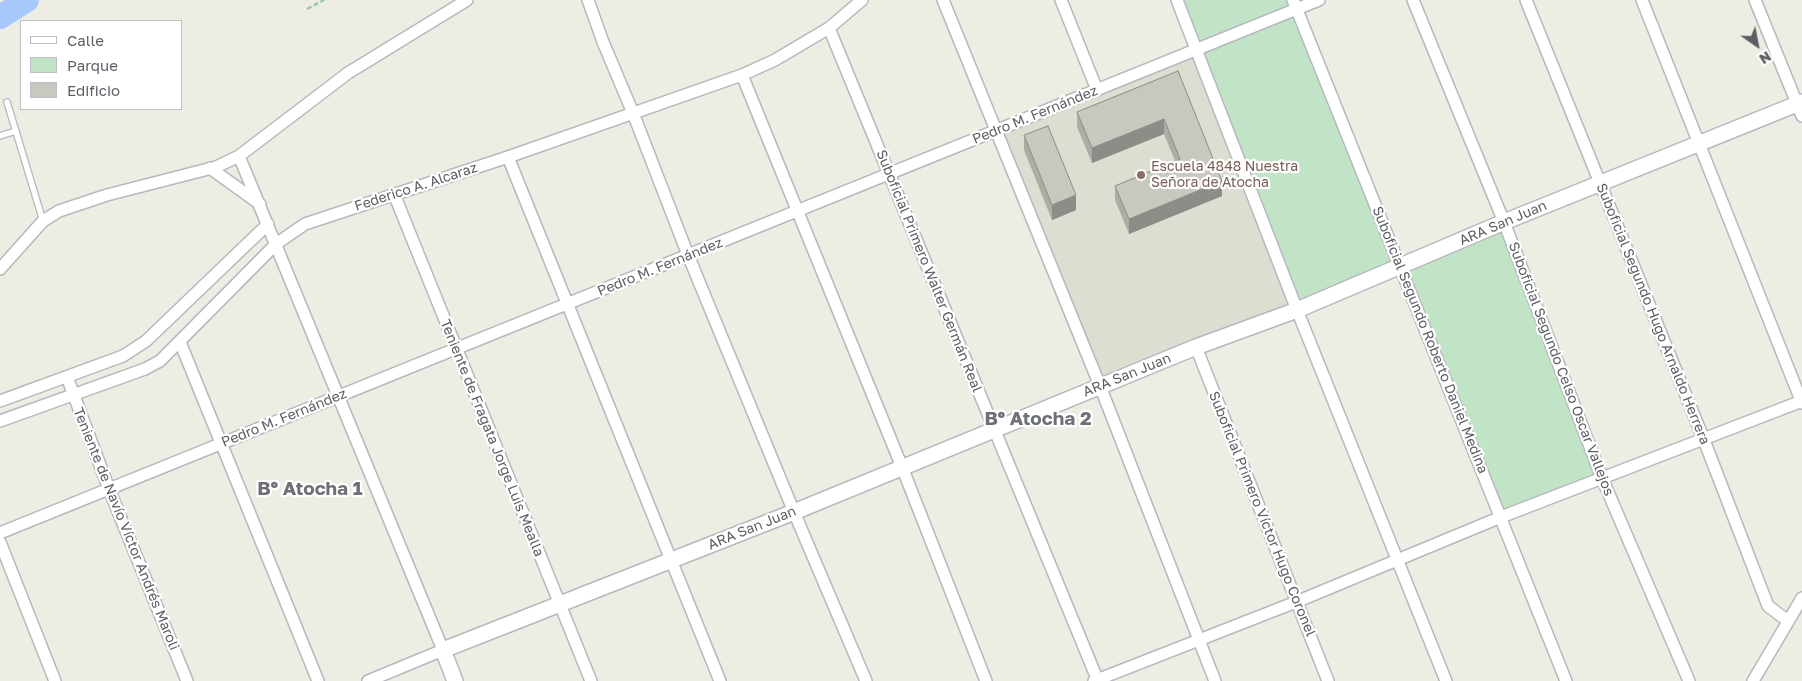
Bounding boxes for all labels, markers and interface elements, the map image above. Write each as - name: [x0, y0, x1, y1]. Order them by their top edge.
- legend: [20, 20, 182, 110]
- north arrow: [1732, 20, 1782, 70]
- text: Calle: [67, 31, 104, 49]
- text: N: [1756, 48, 1775, 68]
- text: Parque: [67, 56, 118, 74]
- text: Edificio: [67, 81, 120, 99]
- street label: Pedro M. Fernández: [970, 82, 1100, 148]
- street label: Suboficial Primero Walter Germán Real: [873, 147, 985, 395]
- street label: Federico A. Alcaraz: [352, 159, 480, 215]
- place label: Escuela 4848 Nuestra Señora de Atocha: [1151, 159, 1298, 192]
- marker: Escuela 4848 Nuestra Señora de Atocha: [1135, 169, 1147, 181]
- street label: Suboficial Segundo Hugo Arnaldo Herrera: [1593, 181, 1713, 447]
- street label: ARA San Juan: [1457, 197, 1549, 249]
- street label: Suboficial Segundo Roberto Daniel Medina: [1369, 204, 1491, 476]
- street label: Pedro M. Fernández: [595, 234, 725, 300]
- street label: Suboficial Segundo Celso Oscar Vallejos: [1505, 240, 1617, 498]
- street label: Teniente de Fragata Jorge Luis Mealla: [437, 317, 547, 559]
- street label: ARA San Juan: [1080, 350, 1174, 400]
- street label: Pedro M. Fernández: [219, 385, 349, 451]
- street label: Suboficial Primero Víctor Hugo Coronel: [1205, 389, 1319, 639]
- street label: Teniente de Navío Víctor Andrés Maroli: [69, 405, 183, 653]
- district label: Bº Atocha 2: [984, 408, 1092, 430]
- district label: Bº Atocha 1: [257, 478, 363, 500]
- street label: ARA San Juan: [705, 503, 799, 553]

